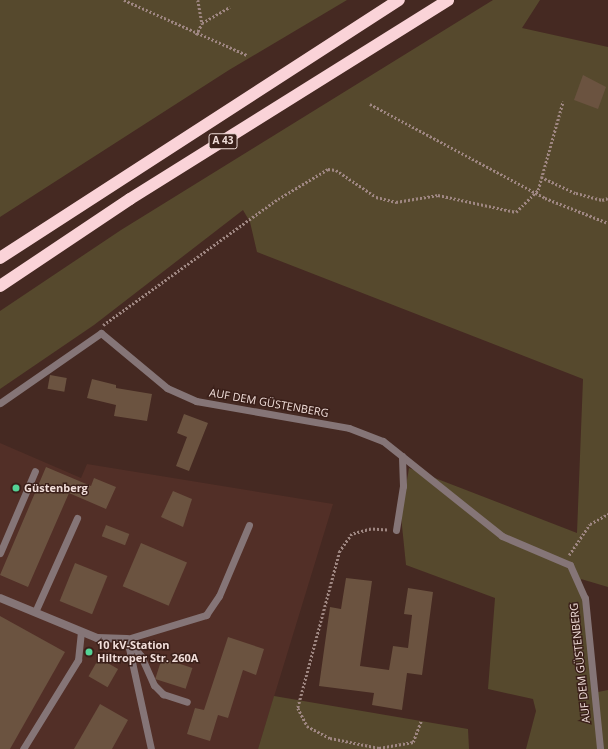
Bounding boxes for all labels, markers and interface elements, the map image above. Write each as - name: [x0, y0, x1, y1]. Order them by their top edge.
- road number: A 43: [208, 133, 238, 149]
- street label: AUF DEM GÜSTENBERG: [208, 386, 330, 420]
- place label: Güstenberg: [24, 481, 88, 495]
- marker: Güstenberg: [11, 483, 21, 493]
- street label: AUF DEM GÜSTENBERG: [567, 602, 593, 724]
- place label: 10 kV-Station Hiltroper Str. 260A: [97, 639, 198, 665]
- marker: 10 kV-Station Hiltroper Str. 260A: [84, 647, 94, 657]

